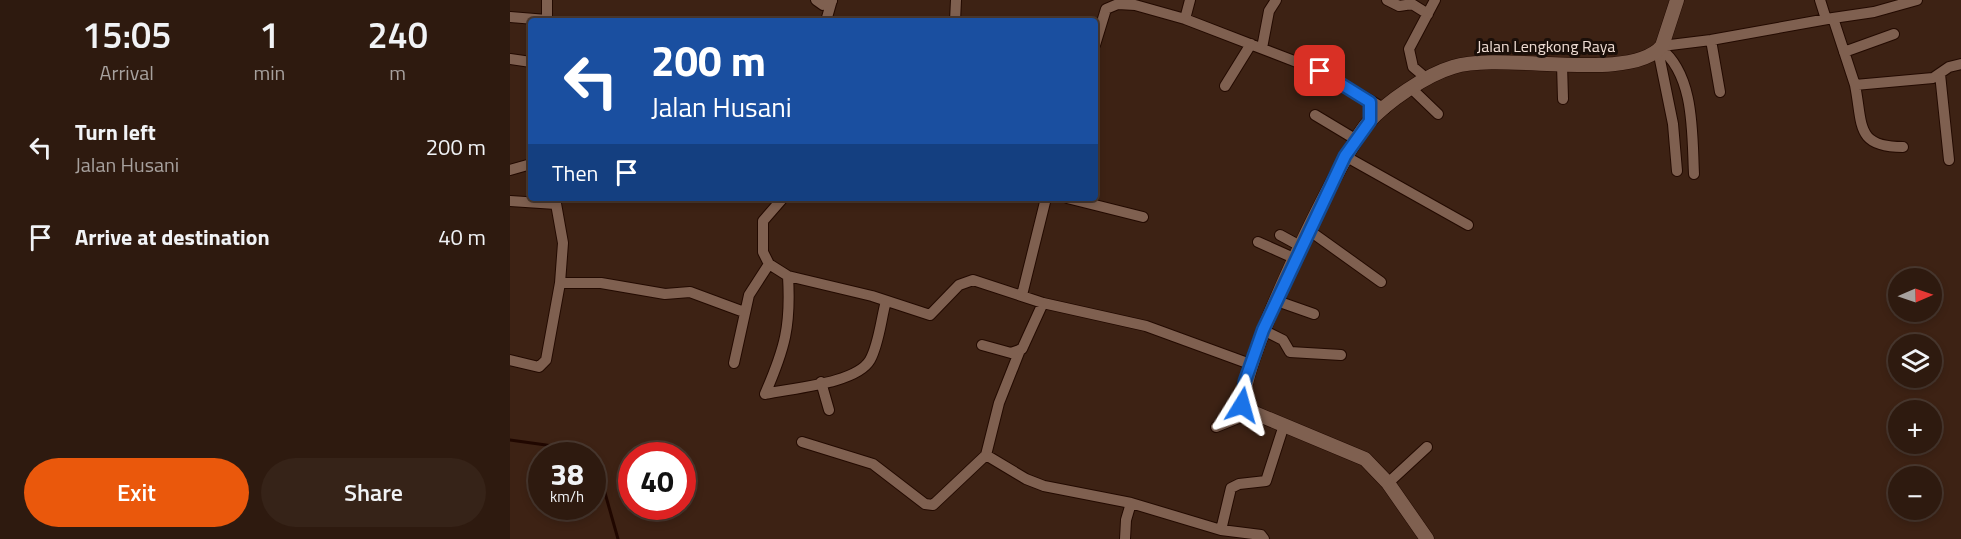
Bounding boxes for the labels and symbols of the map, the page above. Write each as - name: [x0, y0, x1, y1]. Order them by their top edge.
- street label: Jalan Lengkong Raya: [1477, 34, 1615, 58]
- pin: [1294, 45, 1345, 96]
- north arrow: [1888, 268, 1942, 322]
- position arrow: [1210, 373, 1274, 437]
- speed limit sign: 40: [618, 442, 696, 520]

